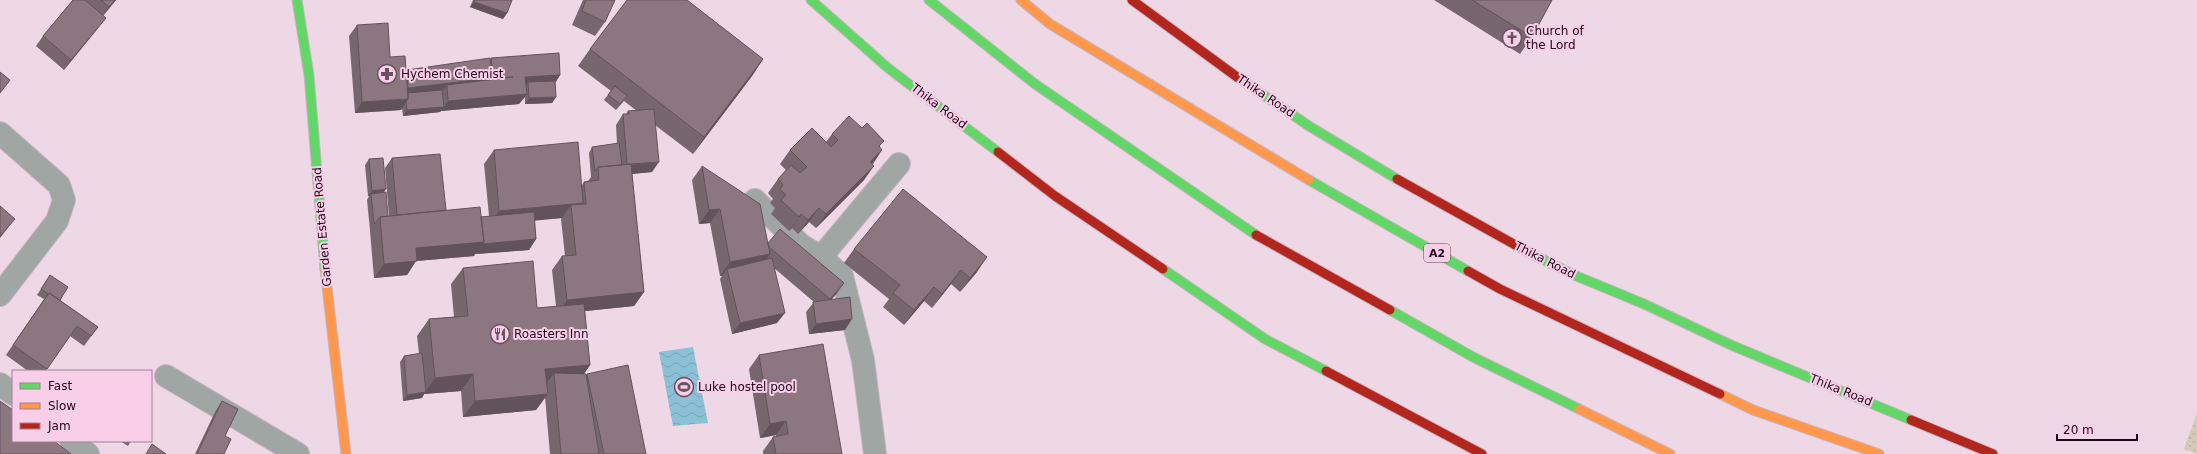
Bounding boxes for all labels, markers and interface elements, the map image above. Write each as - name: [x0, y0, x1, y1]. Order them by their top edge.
- place label: Church of the Lord: [1526, 24, 1585, 52]
- church icon: Church of the Lord: [1501, 27, 1523, 49]
- pharmacy icon: Hychem Chemist: [376, 63, 398, 85]
- place label: Hychem Chemist: [401, 67, 504, 81]
- street label: Thika Road: [1234, 71, 1297, 120]
- street label: Thika Road: [908, 80, 970, 132]
- street label: Garden Estate Road: [310, 167, 334, 287]
- street label: Thika Road: [1511, 238, 1578, 281]
- road number: A2: [1424, 244, 1450, 262]
- restaurant icon: Roasters Inn: [489, 323, 511, 345]
- place label: Roasters Inn: [514, 327, 589, 341]
- legend: [12, 370, 152, 442]
- street label: Thika Road: [1807, 371, 1874, 409]
- sports icon: Luke hostel pool: [673, 376, 695, 398]
- text: Fast: [48, 379, 72, 393]
- place label: Luke hostel pool: [698, 380, 796, 394]
- text: Slow: [48, 399, 76, 413]
- scale bar: [2057, 416, 2137, 442]
- text: Jam: [47, 419, 71, 433]
- text: 20 m: [2063, 423, 2094, 437]

